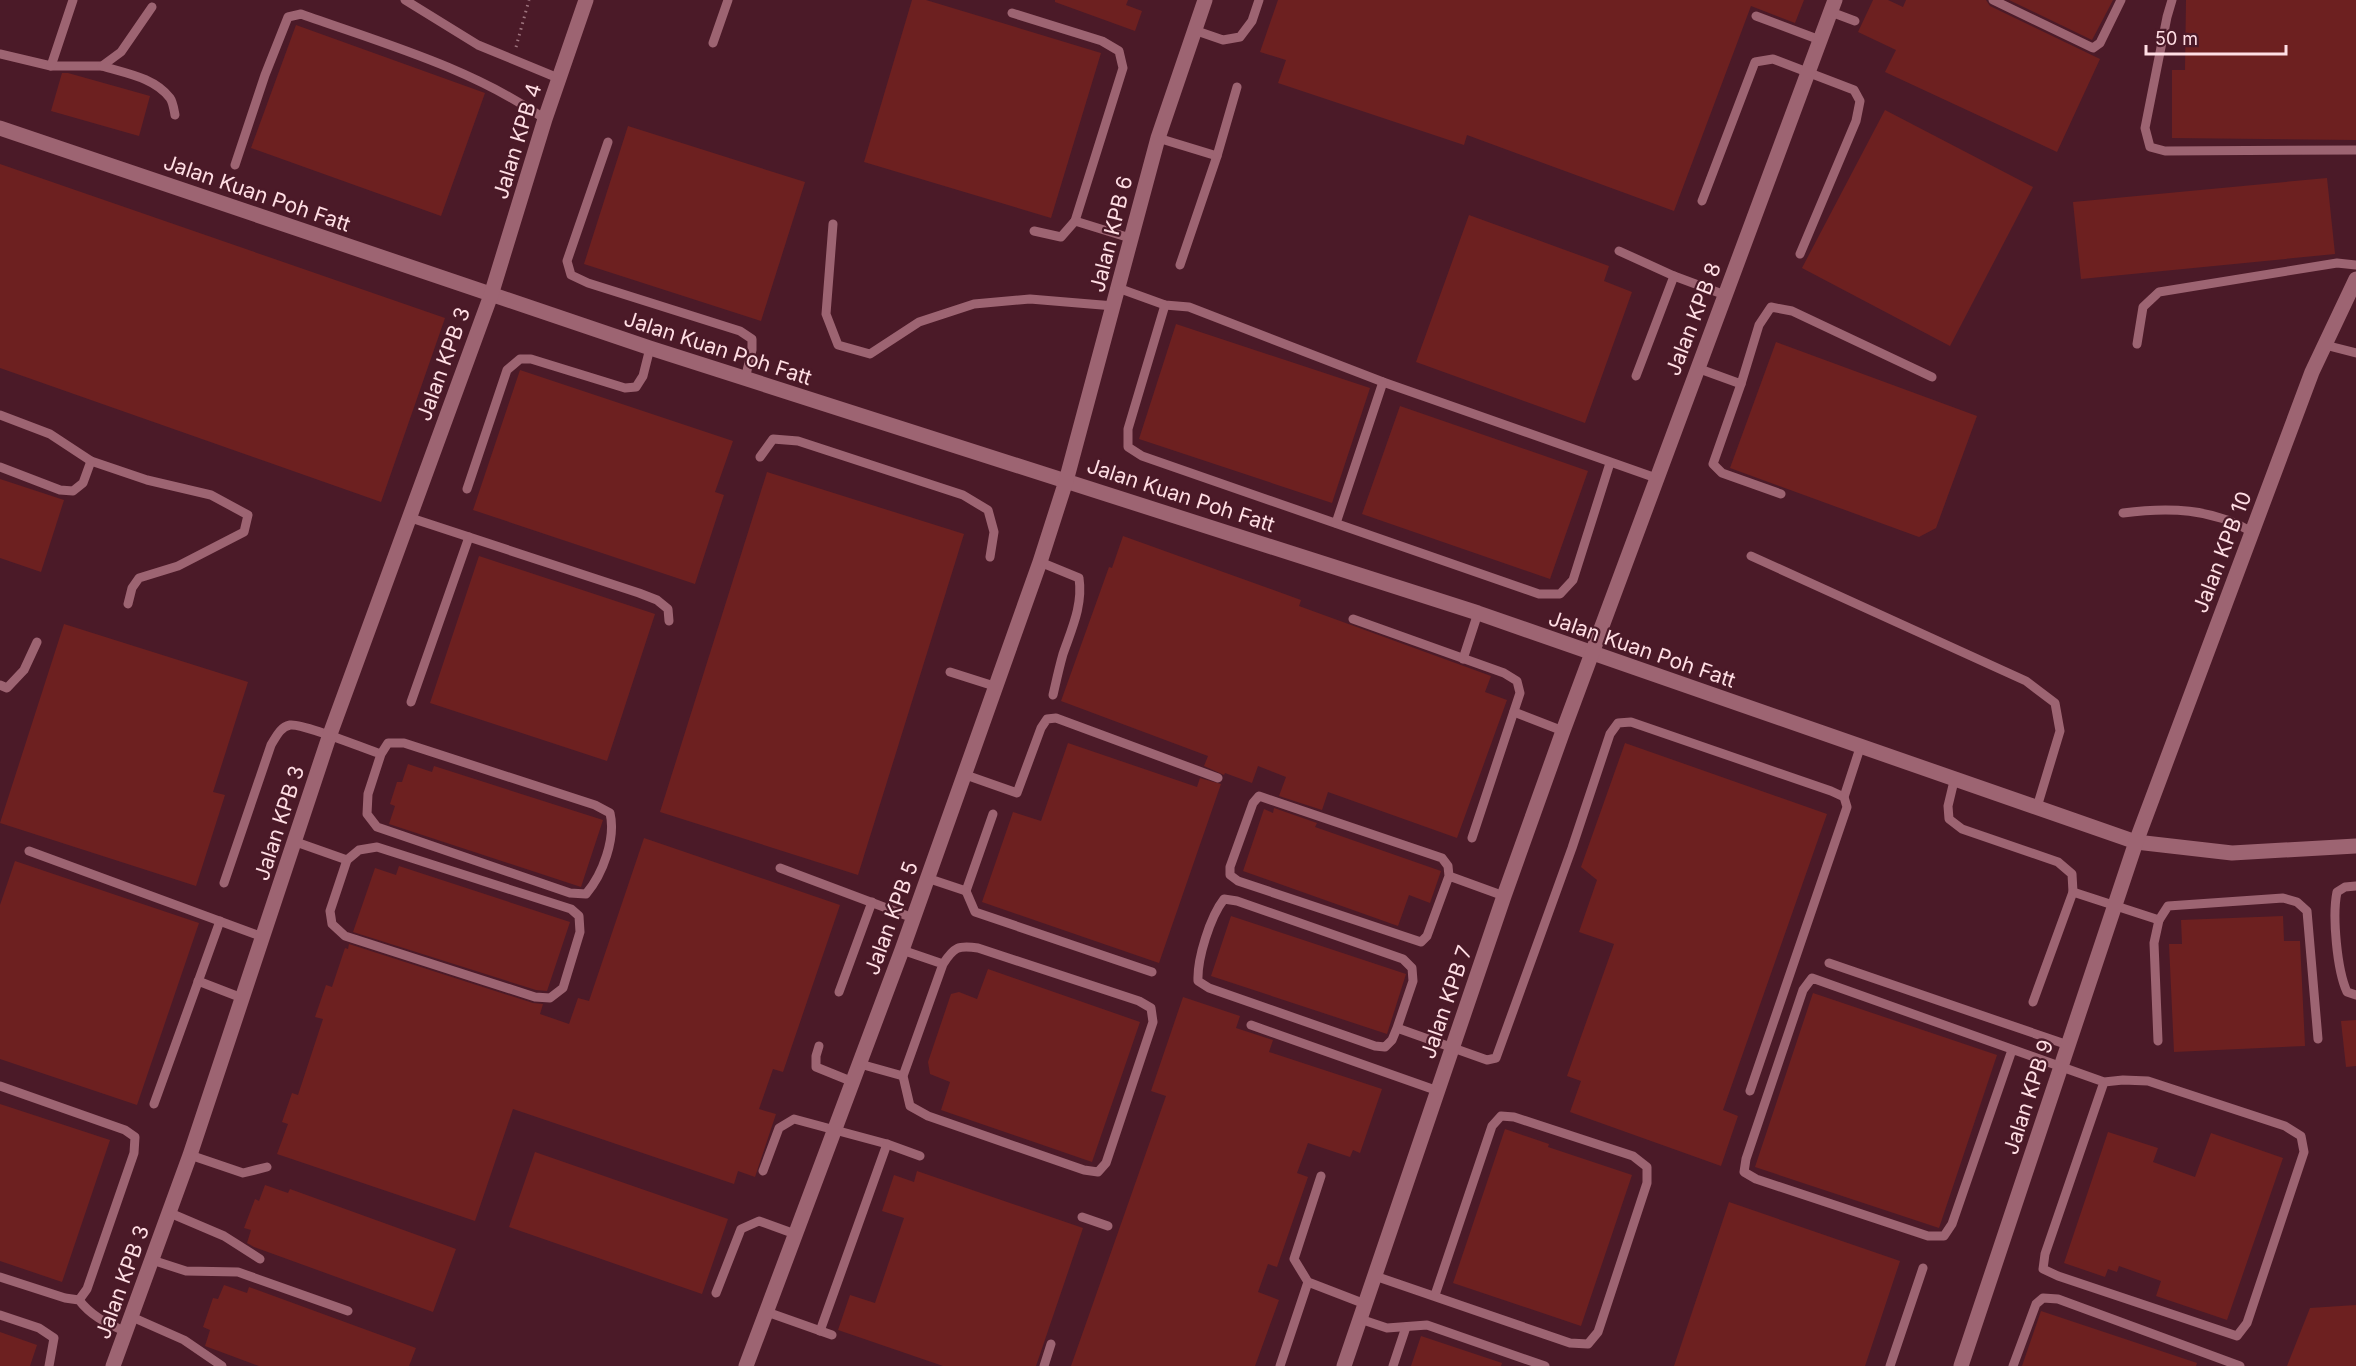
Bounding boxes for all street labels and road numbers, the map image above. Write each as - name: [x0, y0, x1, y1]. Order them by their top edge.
- street label: Jalan KPB 4: [488, 80, 546, 202]
- street label: Jalan Kuan Poh Fatt: [160, 149, 354, 237]
- street label: Jalan KPB 6: [1084, 173, 1138, 295]
- street label: Jalan KPB 8: [1660, 259, 1726, 379]
- street label: Jalan KPB 3: [411, 304, 475, 424]
- street label: Jalan Kuan Poh Fatt: [621, 306, 815, 390]
- street label: Jalan Kuan Poh Fatt: [1084, 453, 1278, 537]
- street label: Jalan KPB 10: [2187, 488, 2257, 616]
- street label: Jalan Kuan Poh Fatt: [1545, 605, 1739, 693]
- street label: Jalan KPB 3: [249, 762, 309, 884]
- street label: Jalan KPB 5: [859, 858, 923, 978]
- street label: Jalan KPB 7: [1415, 942, 1477, 1062]
- street label: Jalan KPB 9: [1998, 1036, 2058, 1158]
- street label: Jalan KPB 3: [90, 1222, 154, 1342]

